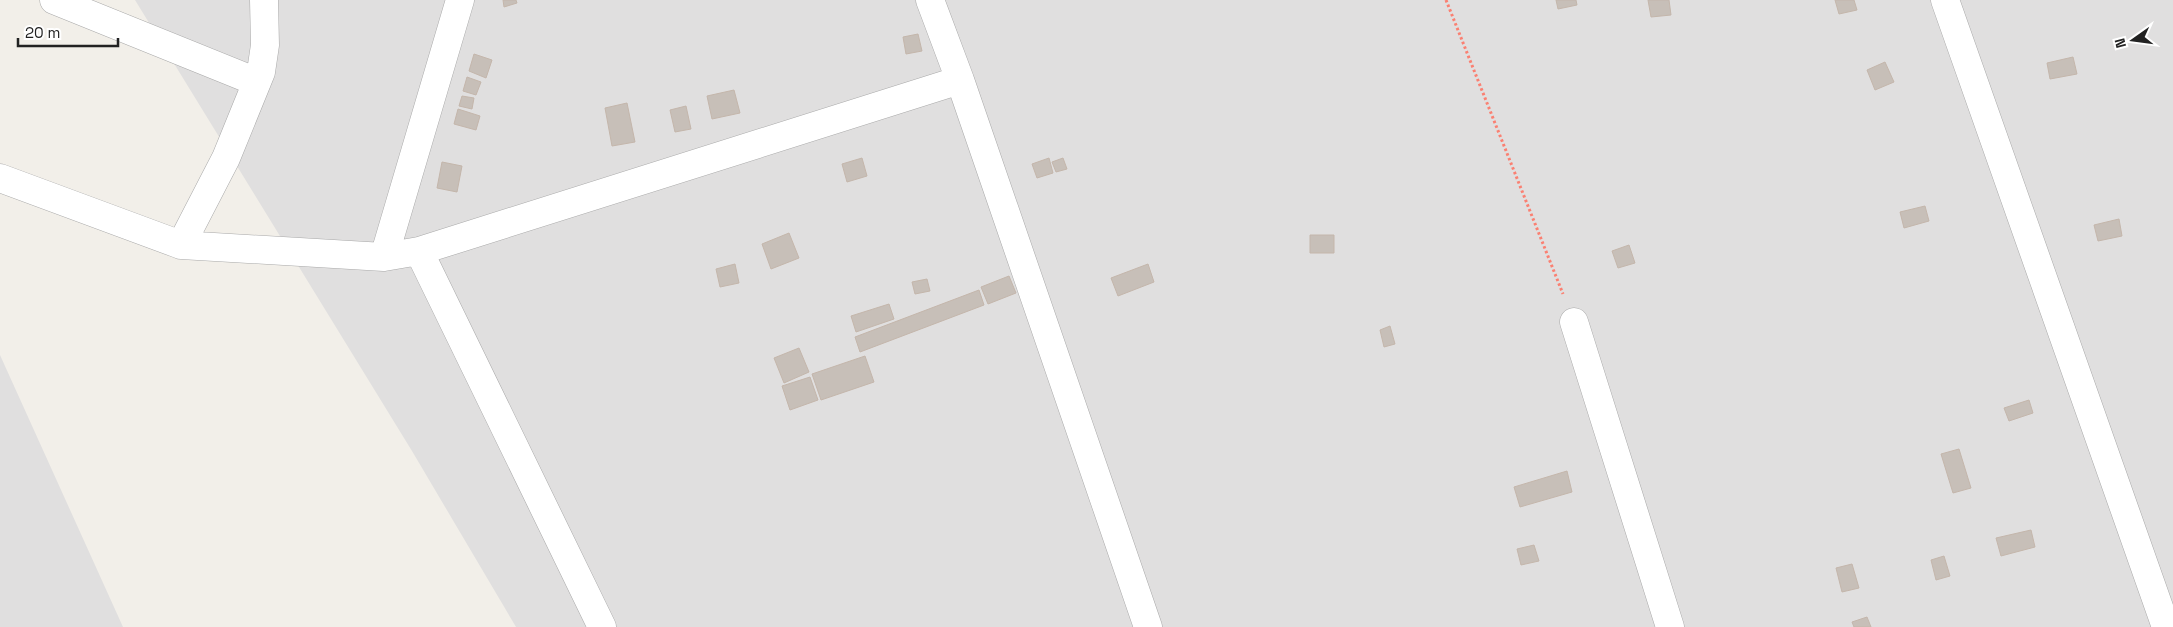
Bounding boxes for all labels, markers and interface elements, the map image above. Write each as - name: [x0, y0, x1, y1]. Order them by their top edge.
- scale bar: [18, 15, 118, 47]
- north arrow: [2108, 15, 2158, 65]
- text: 20 m: [25, 23, 60, 42]
- text: N: [2111, 36, 2130, 50]

